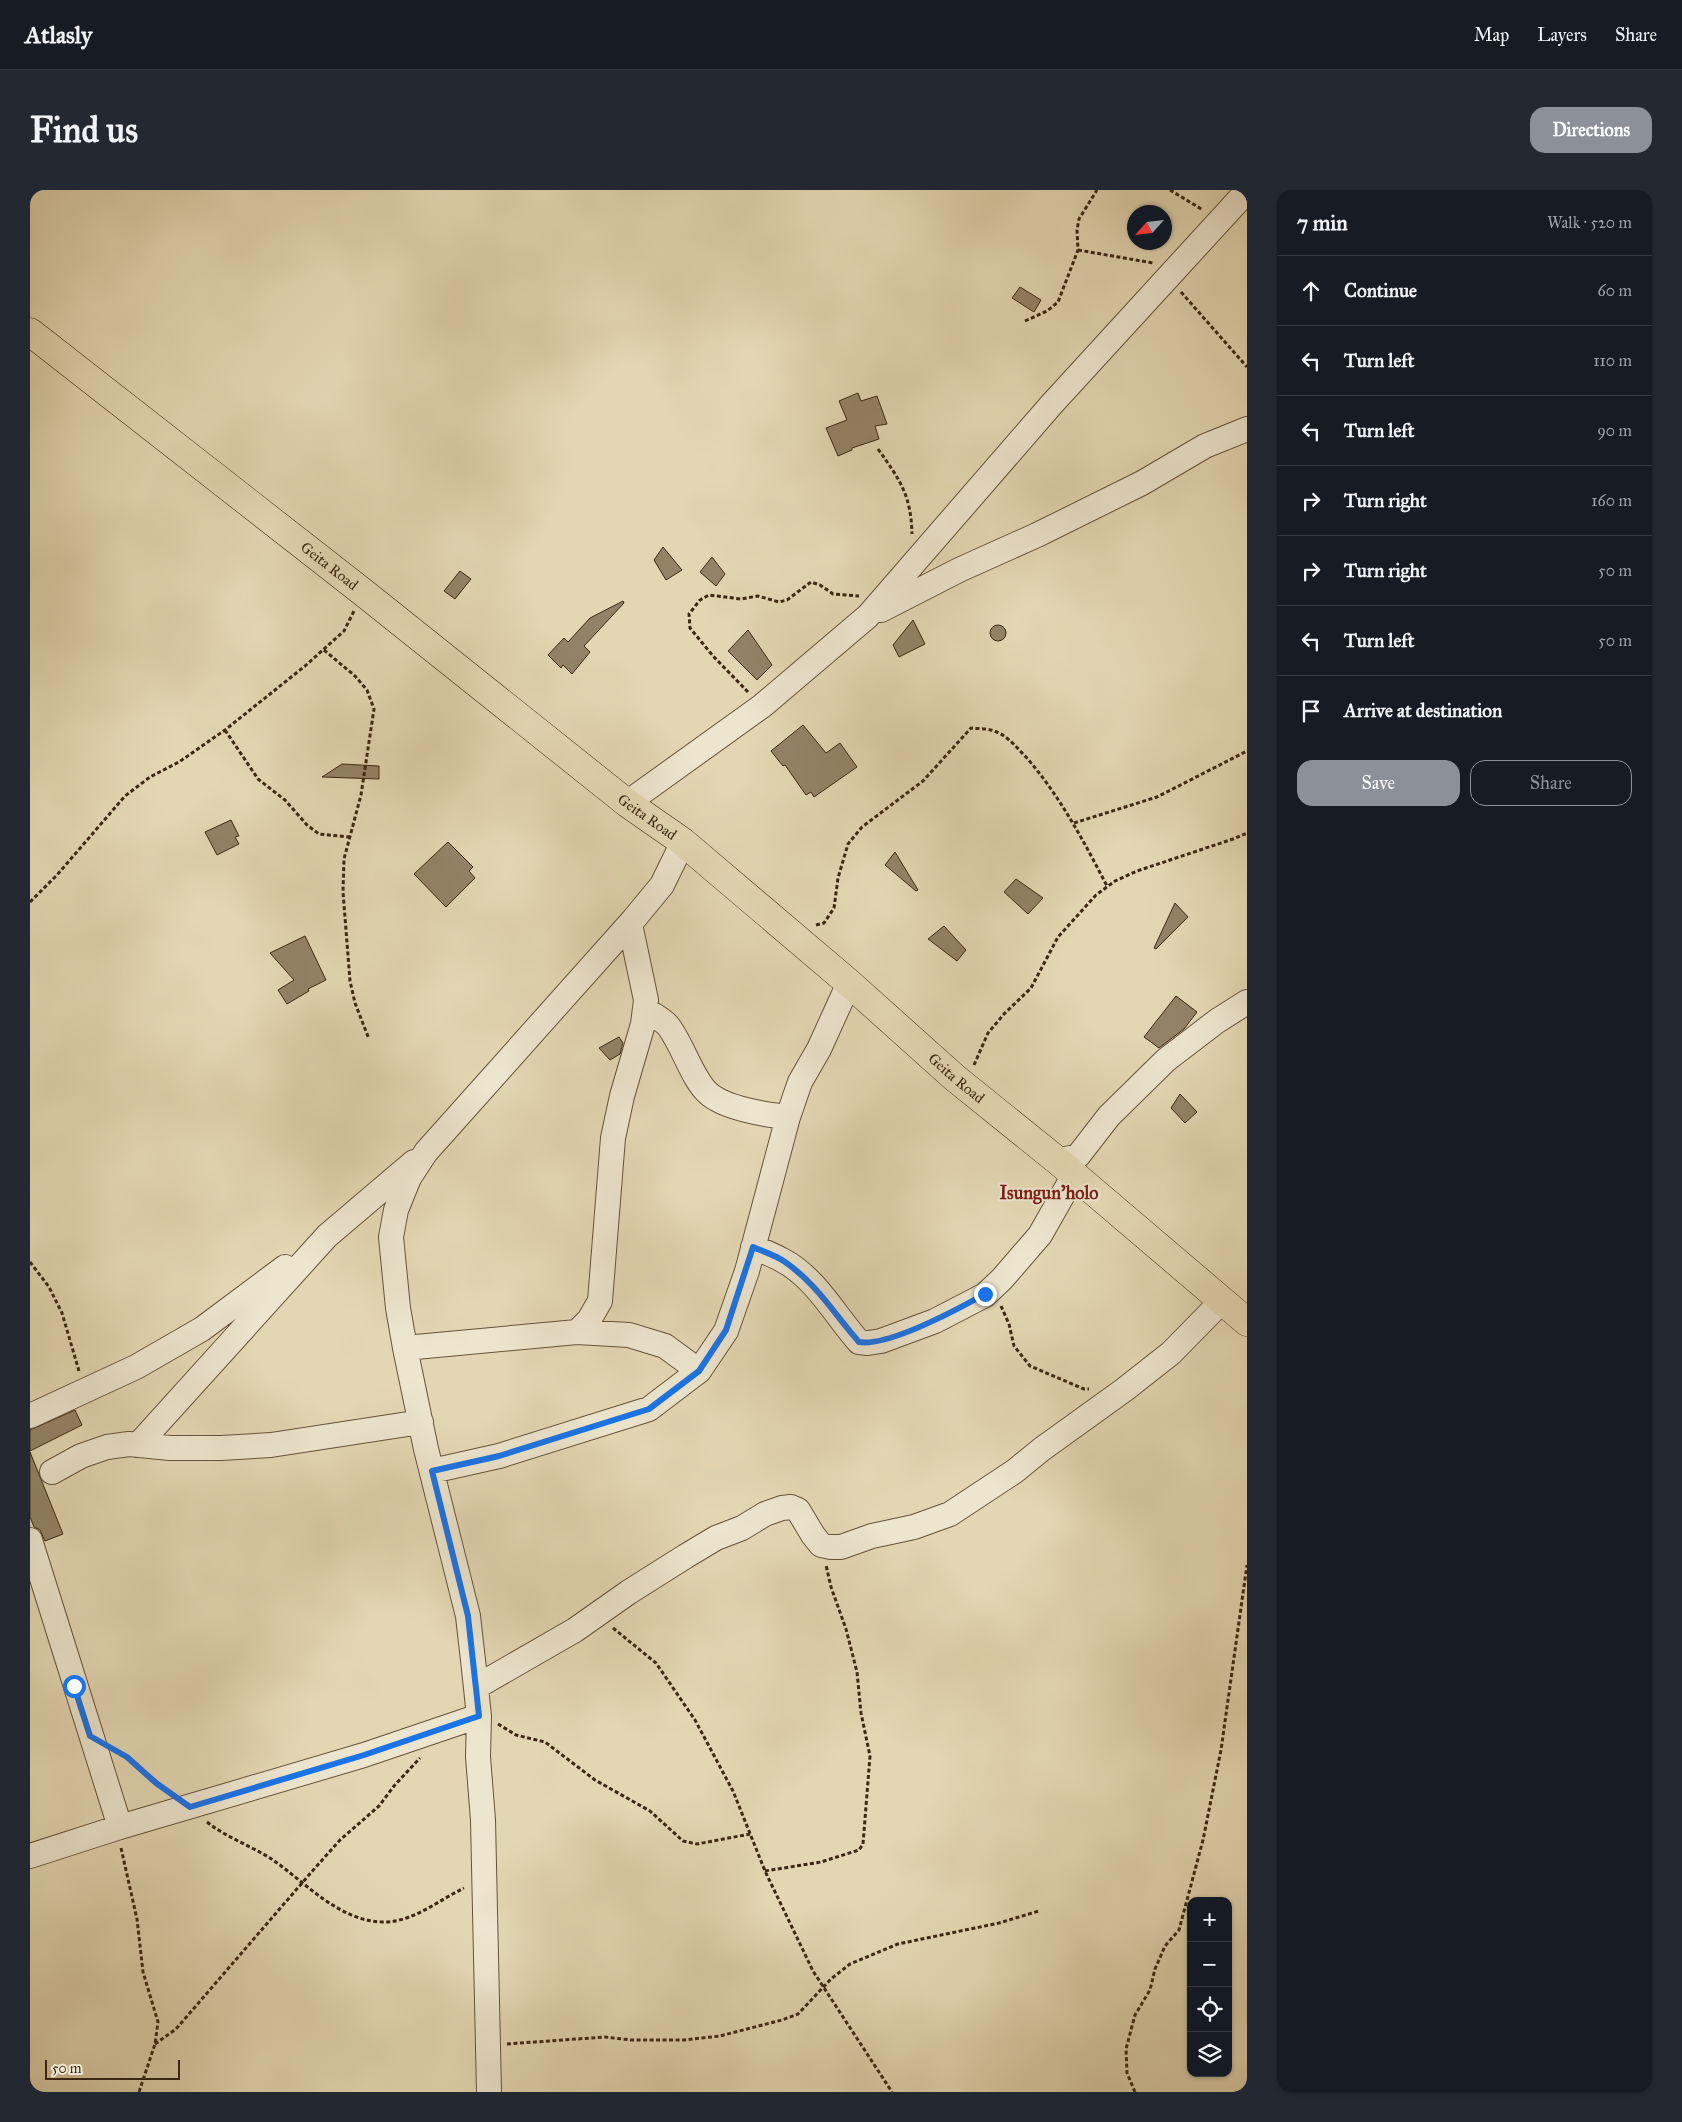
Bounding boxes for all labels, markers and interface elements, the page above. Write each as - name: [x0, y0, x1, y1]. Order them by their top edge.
- text: Atlasly: [25, 20, 92, 50]
- text: Map: [1474, 24, 1509, 46]
- text: Layers: [1537, 24, 1587, 46]
- text: Share: [1615, 24, 1657, 46]
- button: Directions: [1530, 107, 1652, 153]
- text: Find us: [30, 109, 138, 152]
- north arrow: [1127, 205, 1172, 250]
- text: 7 min: [1297, 210, 1348, 236]
- text: Walk · 520 m: [1547, 213, 1632, 232]
- icon: ahead: [1297, 277, 1325, 305]
- text: Continue: [1344, 279, 1417, 302]
- text: 60 m: [1598, 281, 1632, 300]
- icon: left: [1297, 347, 1325, 375]
- text: Turn left: [1344, 349, 1414, 372]
- text: 110 m: [1593, 351, 1632, 370]
- icon: left: [1297, 417, 1325, 445]
- text: Turn left: [1344, 419, 1414, 442]
- text: 90 m: [1597, 421, 1632, 440]
- icon: right: [1297, 487, 1325, 515]
- text: Turn right: [1344, 489, 1427, 512]
- text: 160 m: [1591, 491, 1632, 510]
- street label: Geita Road: [297, 538, 362, 594]
- icon: right: [1297, 557, 1325, 585]
- text: Turn right: [1344, 559, 1427, 582]
- text: 50 m: [1598, 561, 1632, 580]
- icon: left: [1297, 627, 1325, 655]
- text: Turn left: [1344, 629, 1414, 652]
- text: 50 m: [1598, 631, 1632, 650]
- icon: arrive: [1297, 697, 1325, 725]
- text: Arrive at destination: [1344, 699, 1502, 722]
- button: Save: [1297, 760, 1460, 806]
- button: Share: [1470, 760, 1632, 806]
- street label: Geita Road: [614, 790, 681, 844]
- street label: Geita Road: [924, 1049, 988, 1107]
- district label: Isungun'holo: [1000, 1182, 1098, 1205]
- route end: [974, 1283, 997, 1306]
- route start: [63, 1675, 86, 1698]
- map controls: [1187, 1897, 1232, 2077]
- button: +: [1187, 1897, 1232, 1942]
- button: −: [1187, 1942, 1232, 1987]
- button: locate: [1187, 1987, 1232, 2032]
- button: layers: [1187, 2032, 1232, 2077]
- scale bar: [45, 2057, 180, 2080]
- text: 50 m: [52, 2060, 81, 2077]

